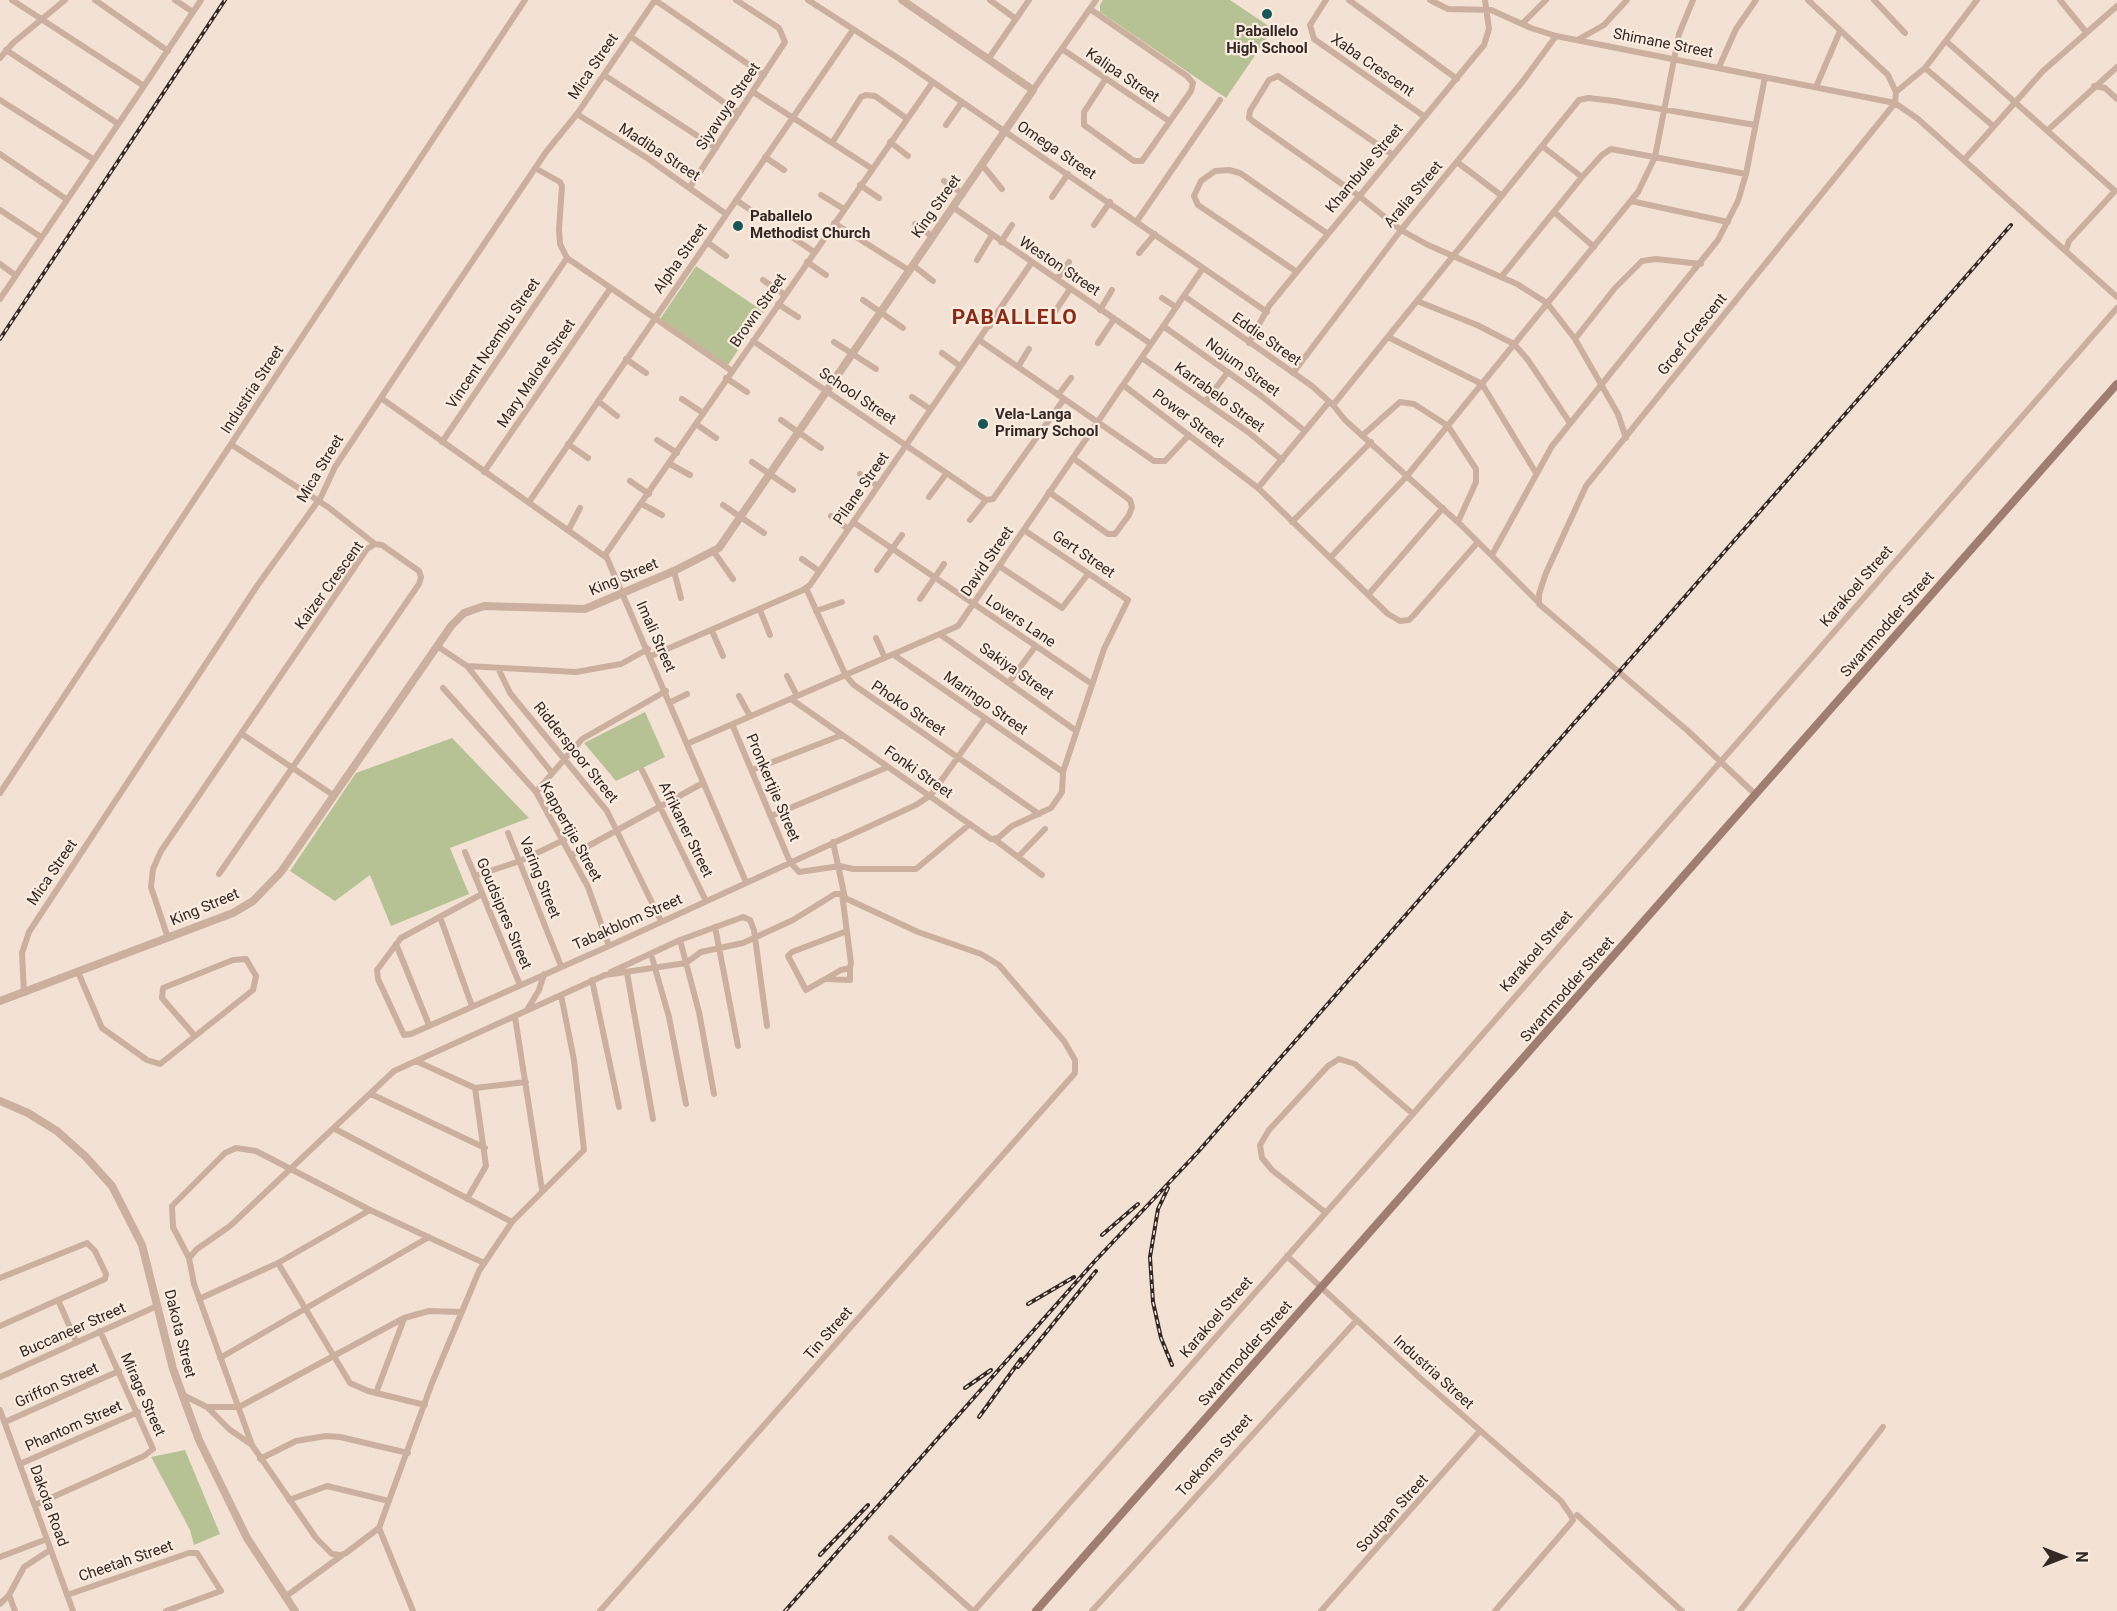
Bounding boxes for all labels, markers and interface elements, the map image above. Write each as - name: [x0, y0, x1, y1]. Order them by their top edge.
- marker: Paballelo High School: [1260, 7, 1274, 21]
- place label: Paballelo High School: [1226, 23, 1308, 58]
- street label: Shimane Street: [1611, 25, 1715, 63]
- street label: Mica Street: [565, 30, 623, 104]
- street label: Xaba Crescent: [1327, 31, 1417, 101]
- street label: Kalipa Street: [1082, 45, 1162, 107]
- street label: Siyavuya Street: [693, 60, 765, 154]
- street label: Omega Street: [1013, 118, 1099, 184]
- street label: Madiba Street: [615, 120, 703, 186]
- street label: Khambule Street: [1323, 121, 1407, 217]
- street label: Aralia Street: [1381, 158, 1447, 232]
- street label: King Street: [909, 172, 965, 242]
- place label: Paballelo Methodist Church: [750, 208, 870, 243]
- marker: Paballelo Methodist Church: [731, 219, 745, 233]
- street label: Alpha Street: [650, 220, 712, 298]
- street label: Weston Street: [1015, 233, 1103, 301]
- street label: Brown Street: [727, 271, 791, 351]
- street label: Vincent Ncembu Street: [444, 275, 544, 413]
- street label: Groef Crescent: [1655, 290, 1731, 380]
- district label: PABALLELO: [952, 306, 1078, 332]
- street label: Eddie Street: [1228, 310, 1304, 370]
- street label: Mary Malote Street: [494, 316, 580, 432]
- street label: Nojum Street: [1201, 335, 1283, 401]
- street label: Industria Street: [218, 342, 288, 438]
- street label: Karrabelo Street: [1170, 359, 1268, 437]
- street label: School Street: [815, 365, 899, 429]
- street label: Power Street: [1148, 386, 1228, 452]
- place label: Vela-Langa Primary School: [995, 406, 1098, 441]
- marker: Vela-Langa Primary School: [976, 417, 990, 431]
- street label: Mica Street: [294, 432, 348, 506]
- street label: Pilane Street: [830, 449, 894, 529]
- street label: David Street: [958, 524, 1018, 600]
- street label: Gert Street: [1048, 527, 1118, 583]
- street label: Kaizer Crescent: [292, 538, 368, 634]
- street label: Karakoel Street: [1817, 543, 1897, 631]
- street label: King Street: [587, 555, 661, 601]
- street label: Swartmodder Street: [1837, 569, 1939, 681]
- street label: Lovers Lane: [982, 592, 1058, 652]
- street label: Imali Street: [631, 599, 679, 675]
- street label: Sakiya Street: [975, 640, 1057, 704]
- street label: Maringo Street: [939, 668, 1031, 740]
- street label: Phoko Street: [867, 678, 949, 740]
- street label: Ridderspoor Street: [529, 699, 621, 807]
- street label: Pronkertjie Street: [741, 731, 803, 845]
- street label: Fonki Street: [880, 743, 956, 803]
- street label: Kappertjie Street: [535, 779, 605, 885]
- street label: Afrikaner Street: [654, 779, 716, 881]
- street label: Varing Street: [515, 835, 563, 921]
- street label: Mica Street: [24, 836, 82, 910]
- street label: Goudsipres Street: [471, 856, 535, 972]
- street label: King Street: [168, 885, 242, 931]
- street label: Tabakblom Street: [571, 891, 685, 955]
- street label: Karakoel Street: [1497, 908, 1577, 996]
- street label: Swartmodder Street: [1517, 934, 1619, 1046]
- street label: Karakoel Street: [1177, 1274, 1257, 1362]
- street label: Dakota Street: [159, 1288, 199, 1380]
- street label: Swartmodder Street: [1195, 1298, 1297, 1410]
- street label: Buccaneer Street: [17, 1300, 129, 1362]
- street label: Tin Street: [801, 1304, 857, 1364]
- street label: Industria Street: [1389, 1332, 1477, 1414]
- street label: Mirage Street: [116, 1351, 168, 1439]
- street label: Griffon Street: [12, 1360, 102, 1412]
- street label: Phantom Street: [23, 1398, 125, 1456]
- street label: Toekoms Street: [1173, 1411, 1257, 1501]
- street label: Dakota Road: [25, 1463, 71, 1549]
- street label: Soutpan Street: [1353, 1471, 1433, 1557]
- north arrow: [2033, 1527, 2093, 1587]
- street label: Cheetah Street: [76, 1537, 176, 1587]
- text: N: [2072, 1551, 2091, 1563]

